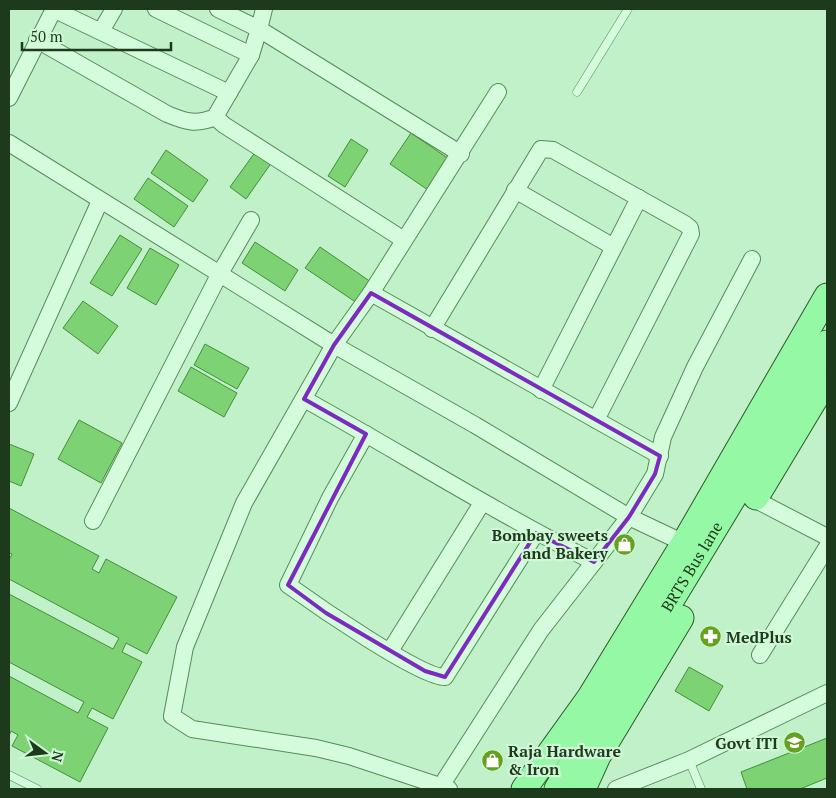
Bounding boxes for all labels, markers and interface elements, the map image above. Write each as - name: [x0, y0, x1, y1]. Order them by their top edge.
- scale bar: [22, 20, 171, 52]
- text: 50 m: [30, 26, 63, 46]
- street label: BRTS Bus lane: [656, 517, 727, 616]
- place label: Bombay sweets and Bakery: [492, 524, 609, 564]
- shop icon: Bombay sweets and Bakery: [612, 532, 636, 556]
- pharmacy icon: MedPlus: [698, 625, 722, 649]
- place label: MedPlus: [726, 626, 792, 648]
- north arrow: [20, 728, 70, 778]
- school or university icon: Govt ITI: [782, 731, 806, 755]
- place label: Govt ITI: [715, 732, 778, 754]
- place label: Raja Hardware & Iron: [508, 740, 621, 780]
- shop icon: Raja Hardware & Iron: [480, 748, 504, 772]
- text: N: [47, 749, 69, 764]

